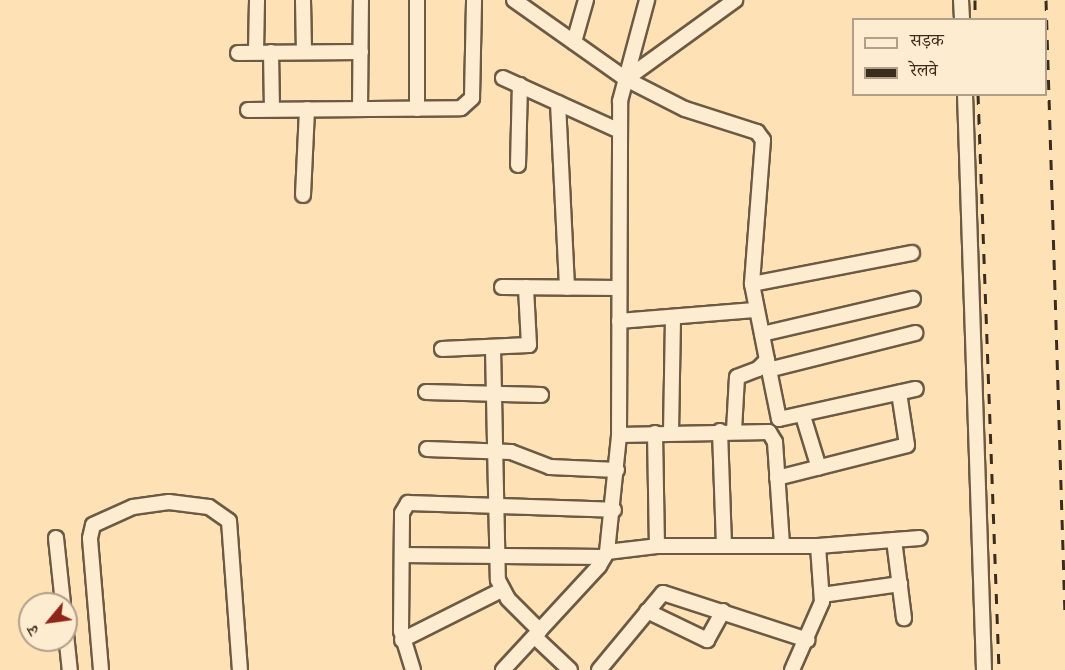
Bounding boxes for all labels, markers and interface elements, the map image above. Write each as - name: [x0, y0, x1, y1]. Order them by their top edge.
- legend: [852, 18, 1047, 96]
- text: सड़क: [910, 32, 944, 50]
- text: रेलवे: [910, 62, 938, 80]
- north arrow: [18, 592, 78, 652]
- text: उ: [25, 622, 43, 637]

